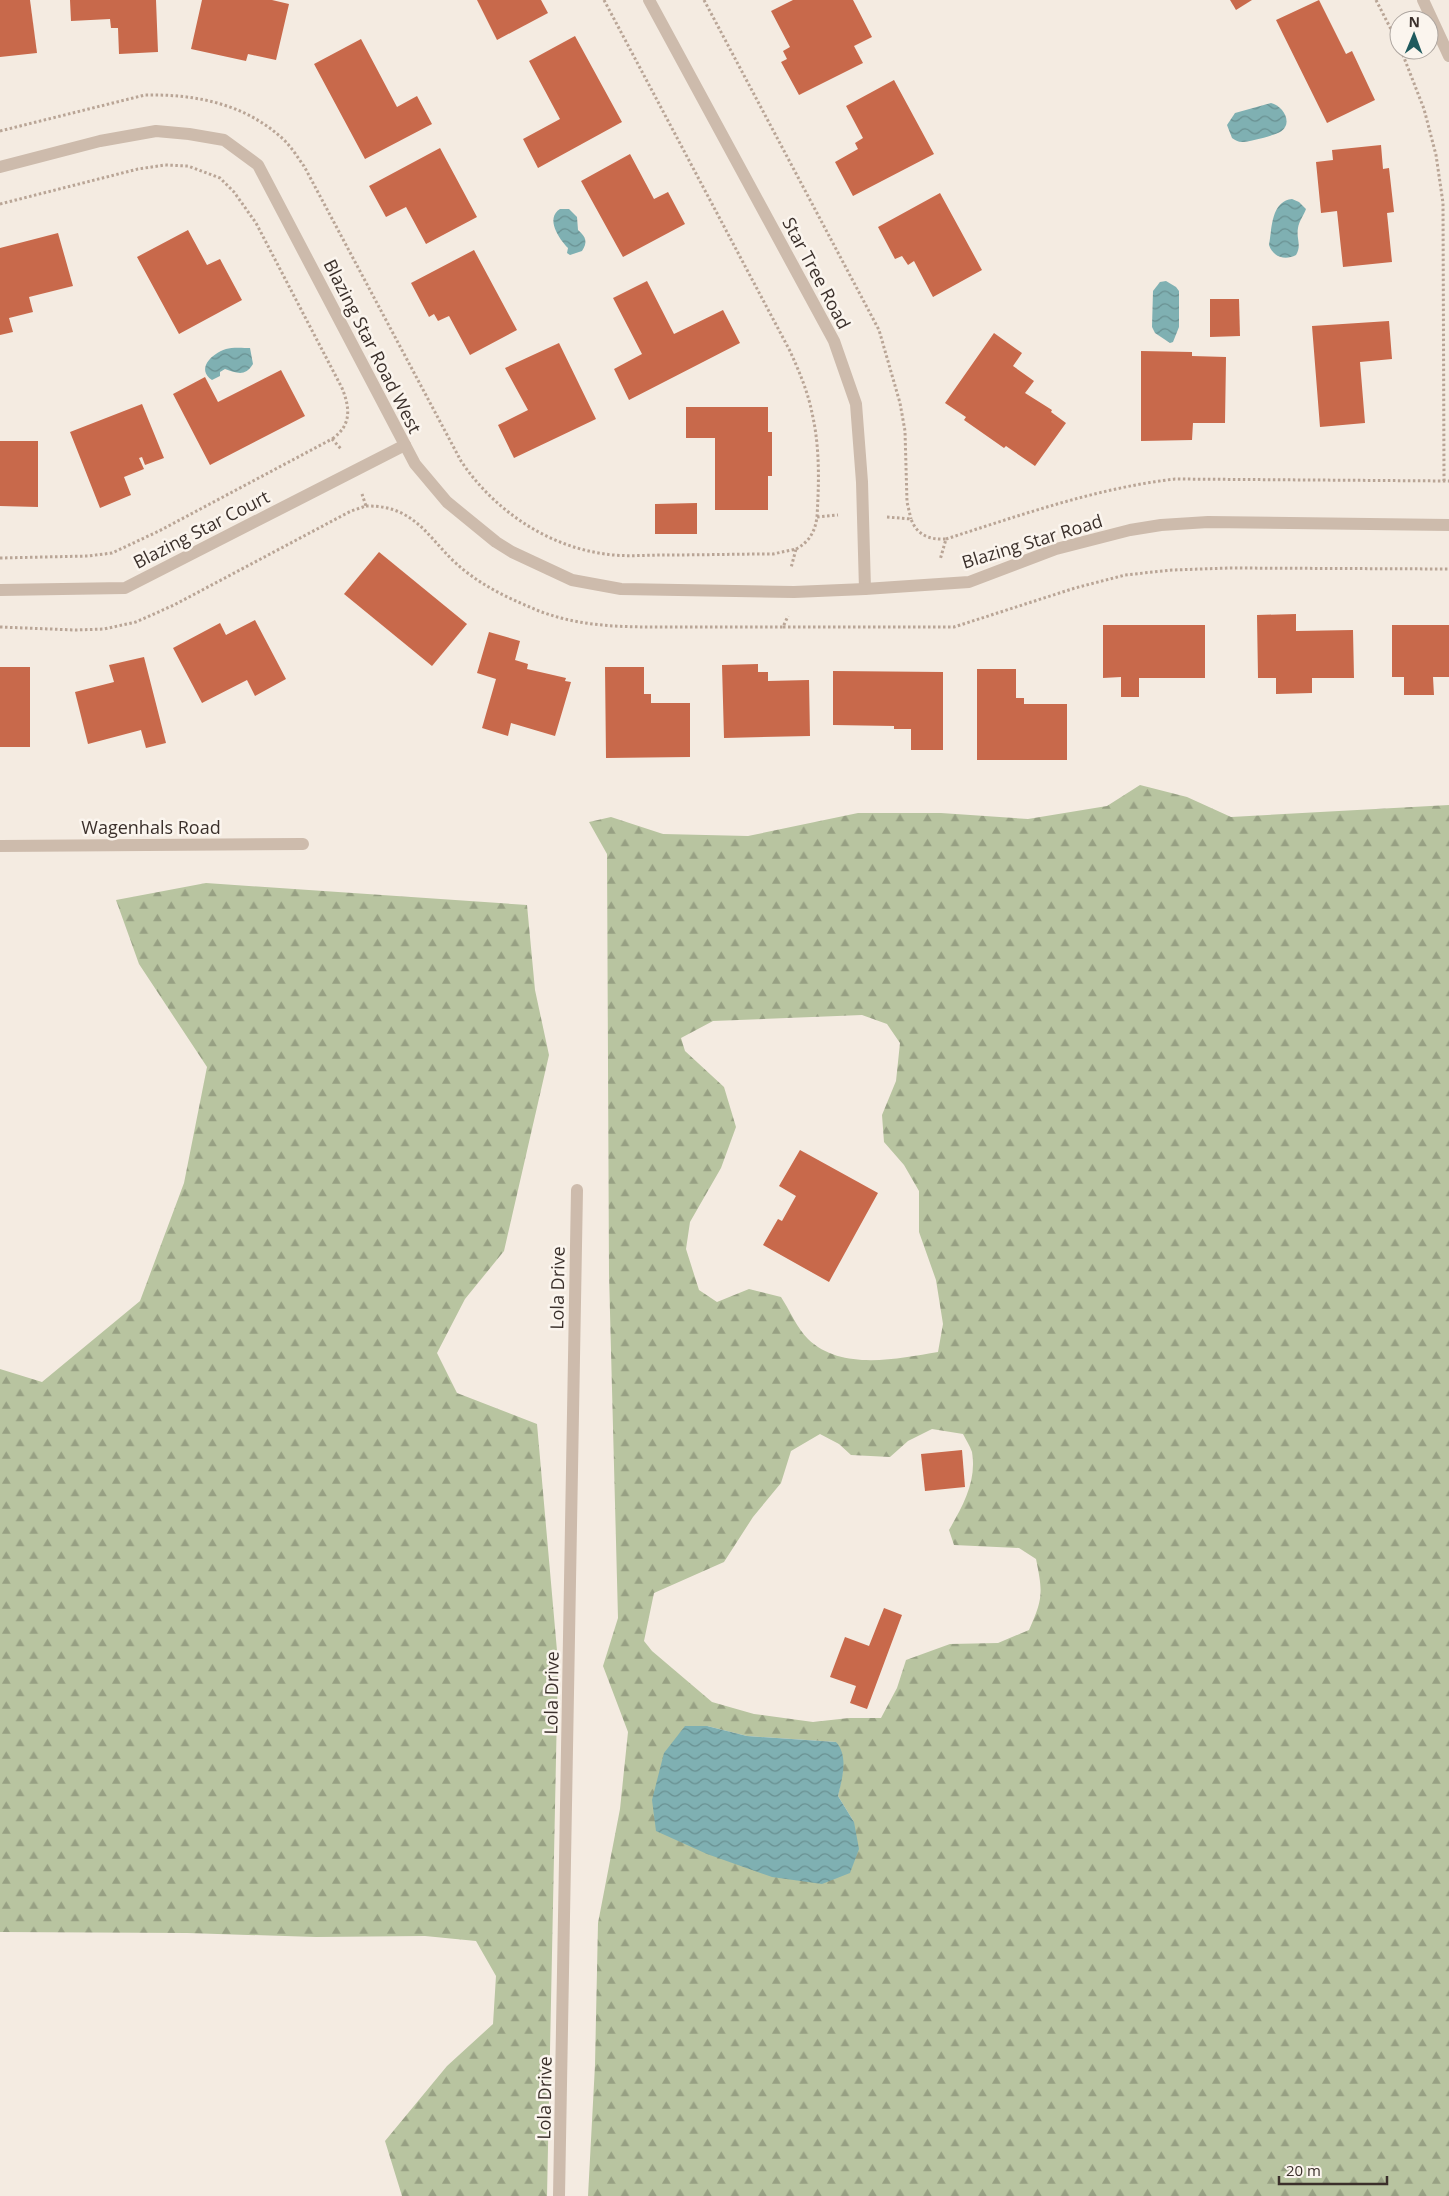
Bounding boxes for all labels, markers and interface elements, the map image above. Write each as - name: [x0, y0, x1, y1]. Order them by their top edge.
- north arrow: [1389, 10, 1439, 60]
- text: N: [1408, 12, 1420, 31]
- street label: Star Tree Road: [777, 213, 857, 333]
- street label: Blazing Star Road West: [319, 255, 427, 437]
- street label: Blazing Star Court: [129, 484, 273, 574]
- street label: Blazing Star Road: [959, 508, 1105, 574]
- street label: Wagenhals Road: [81, 815, 221, 839]
- street label: Lola Drive: [544, 1246, 570, 1330]
- street label: Lola Drive: [538, 1651, 564, 1735]
- street label: Lola Drive: [531, 2056, 557, 2140]
- scale bar: [1279, 2154, 1386, 2186]
- text: 20 m: [1286, 2160, 1321, 2180]

